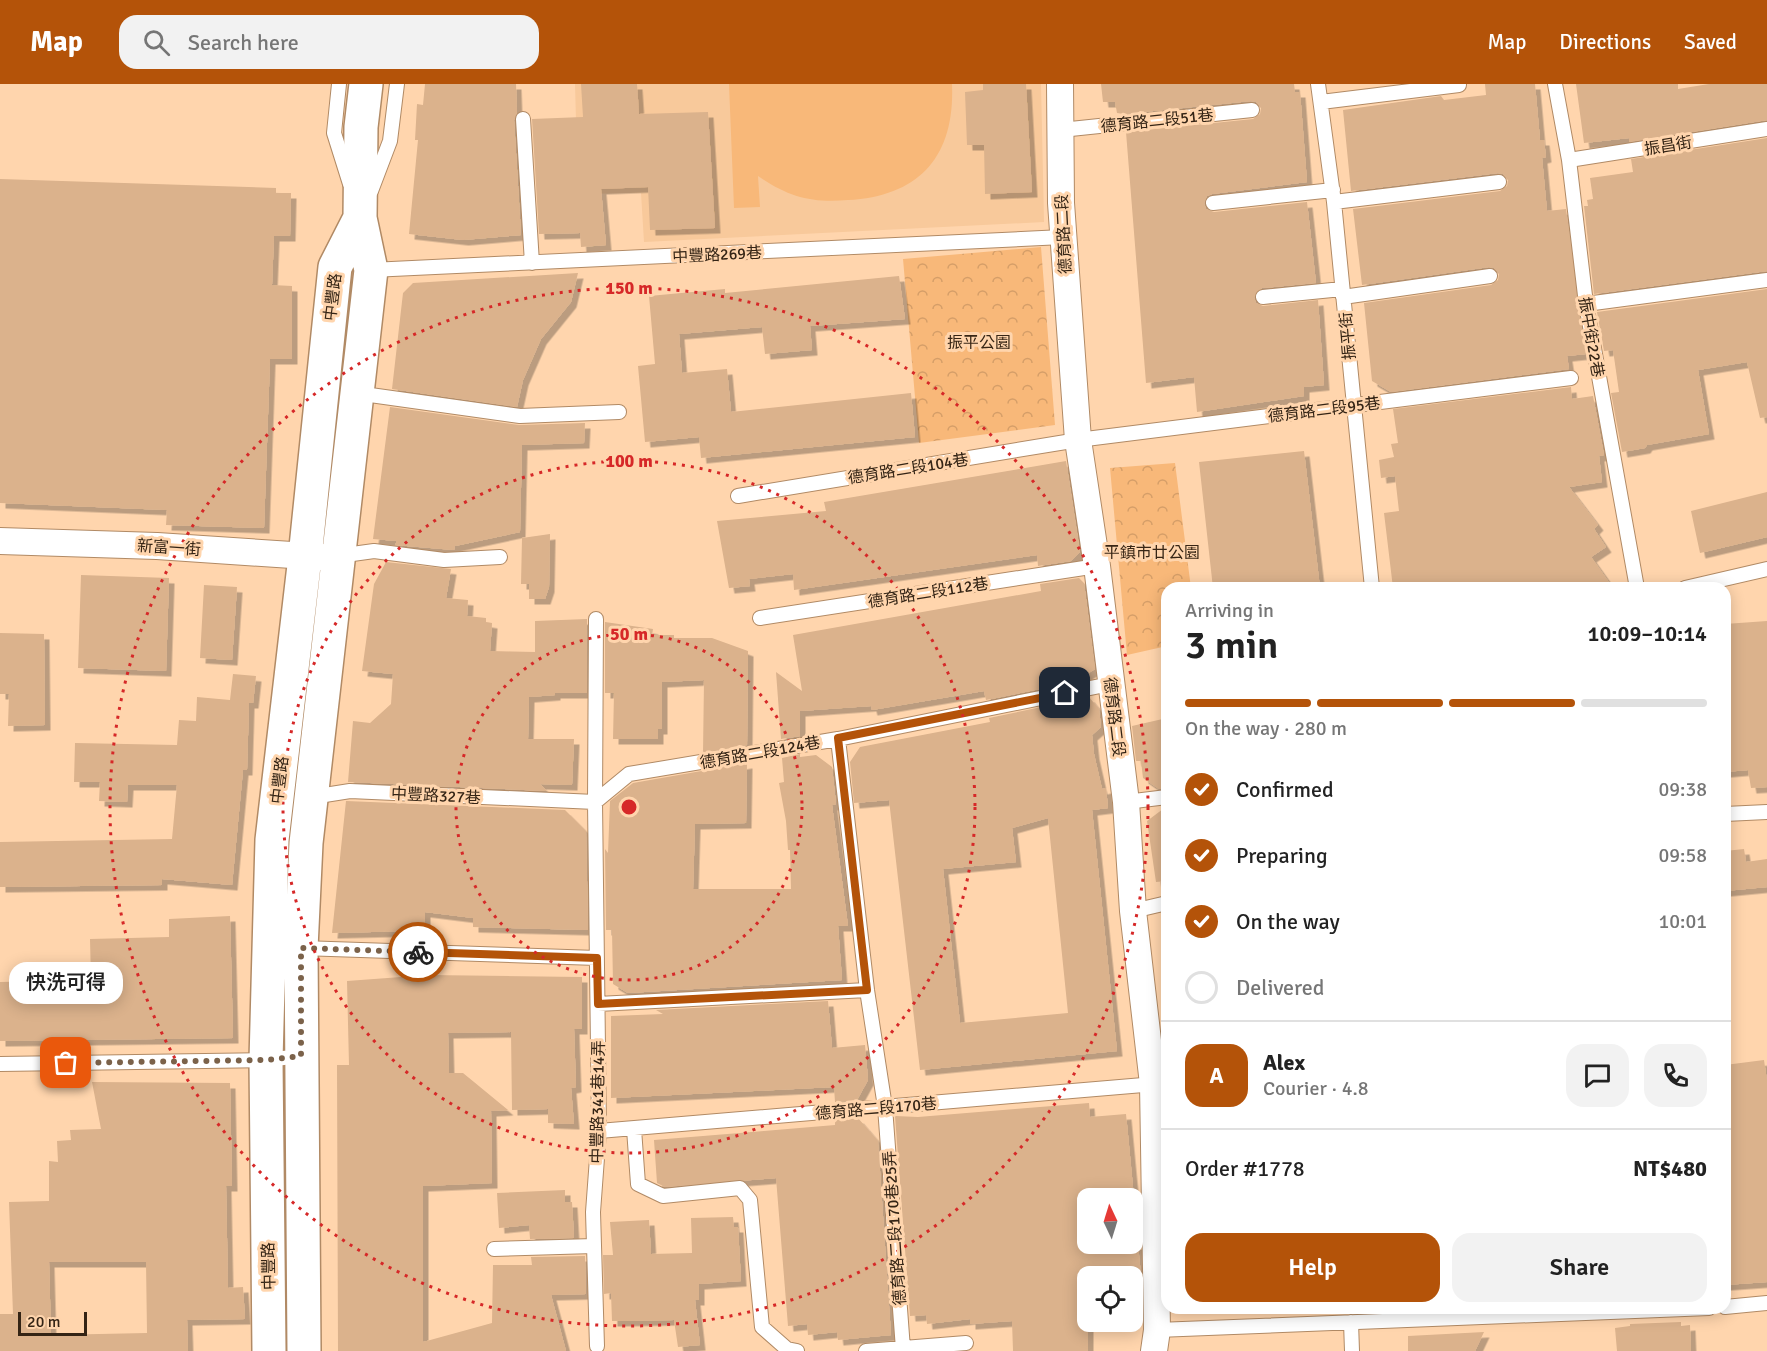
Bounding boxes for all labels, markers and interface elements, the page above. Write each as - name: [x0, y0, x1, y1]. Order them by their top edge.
- search box: [119, 15, 539, 69]
- text: Map: [30, 25, 83, 59]
- icon: search: [140, 26, 173, 59]
- text: Search here: [188, 29, 299, 56]
- text: Map: [1488, 29, 1526, 55]
- text: Directions: [1559, 29, 1651, 55]
- text: Saved: [1684, 29, 1737, 55]
- street label: 德育路二段51巷: [1100, 105, 1214, 137]
- street label: 振昌街: [1643, 132, 1693, 160]
- street label: 德育路二段: [1052, 193, 1076, 274]
- street label: 中豐路269巷: [672, 243, 762, 267]
- street label: 中豐路: [320, 272, 346, 322]
- text: 150 m: [605, 277, 653, 299]
- street label: 振中街22巷: [1574, 295, 1608, 379]
- street label: 振平街: [1336, 311, 1360, 361]
- park label: 振平公園: [947, 333, 1011, 353]
- street label: 德育路二段95巷: [1267, 393, 1382, 427]
- text: 100 m: [605, 450, 653, 472]
- street label: 德育路二段104巷: [846, 450, 970, 488]
- street label: 新富一街: [136, 536, 202, 560]
- park label: 平鎮市廿公園: [1104, 543, 1200, 563]
- street label: 德育路二段112巷: [866, 574, 990, 612]
- text: Arriving in: [1185, 598, 1274, 623]
- text: 10:09–10:14: [1588, 620, 1707, 647]
- text: 3 min: [1185, 621, 1278, 669]
- text: 50 m: [610, 623, 648, 645]
- pin: [1039, 667, 1090, 718]
- icon: home: [1048, 676, 1081, 709]
- street label: 德育路二段: [1099, 676, 1129, 758]
- text: On the way · 280 m: [1185, 716, 1347, 741]
- street label: 德育路二段124巷: [698, 733, 822, 773]
- street label: 中豐路: [267, 755, 293, 805]
- icon: check: [1185, 773, 1218, 806]
- text: Confirmed: [1236, 776, 1334, 803]
- text: 09:38: [1658, 777, 1707, 802]
- street label: 中豐路327巷: [391, 784, 481, 808]
- centre of rings: [619, 797, 639, 817]
- icon: check: [1185, 839, 1218, 872]
- text: Preparing: [1236, 842, 1328, 869]
- text: 09:58: [1658, 843, 1707, 868]
- icon: check: [1185, 905, 1218, 938]
- text: On the way: [1236, 908, 1340, 935]
- text: 10:01: [1658, 909, 1707, 934]
- courier: [388, 922, 448, 982]
- icon: bike: [402, 936, 435, 969]
- callout: 快洗可得: [9, 961, 123, 1003]
- text: 快洗可得: [26, 970, 106, 995]
- text: Delivered: [1236, 974, 1324, 1001]
- pin: [40, 1037, 91, 1088]
- street label: 中豐路341巷14弄: [587, 1040, 609, 1164]
- button: chat: [1566, 1044, 1629, 1107]
- button: phone: [1644, 1044, 1707, 1107]
- icon: bag: [49, 1046, 82, 1079]
- text: Alex: [1263, 1049, 1305, 1076]
- text: A: [1209, 1062, 1224, 1089]
- text: Courier · 4.8: [1263, 1076, 1369, 1101]
- street label: 德育路二段170巷: [814, 1094, 938, 1124]
- street label: 德育路二段170巷25弄: [880, 1150, 910, 1306]
- text: Order #1778: [1185, 1155, 1305, 1182]
- text: NT$480: [1633, 1155, 1707, 1182]
- north arrow: [1077, 1188, 1143, 1254]
- map controls: [1077, 1188, 1143, 1332]
- button: Help: [1185, 1233, 1440, 1302]
- button: Share: [1452, 1233, 1707, 1302]
- street label: 中豐路: [259, 1242, 279, 1290]
- button: locate: [1077, 1266, 1143, 1332]
- scale bar: [18, 1309, 87, 1336]
- text: 20 m: [27, 1312, 61, 1332]

